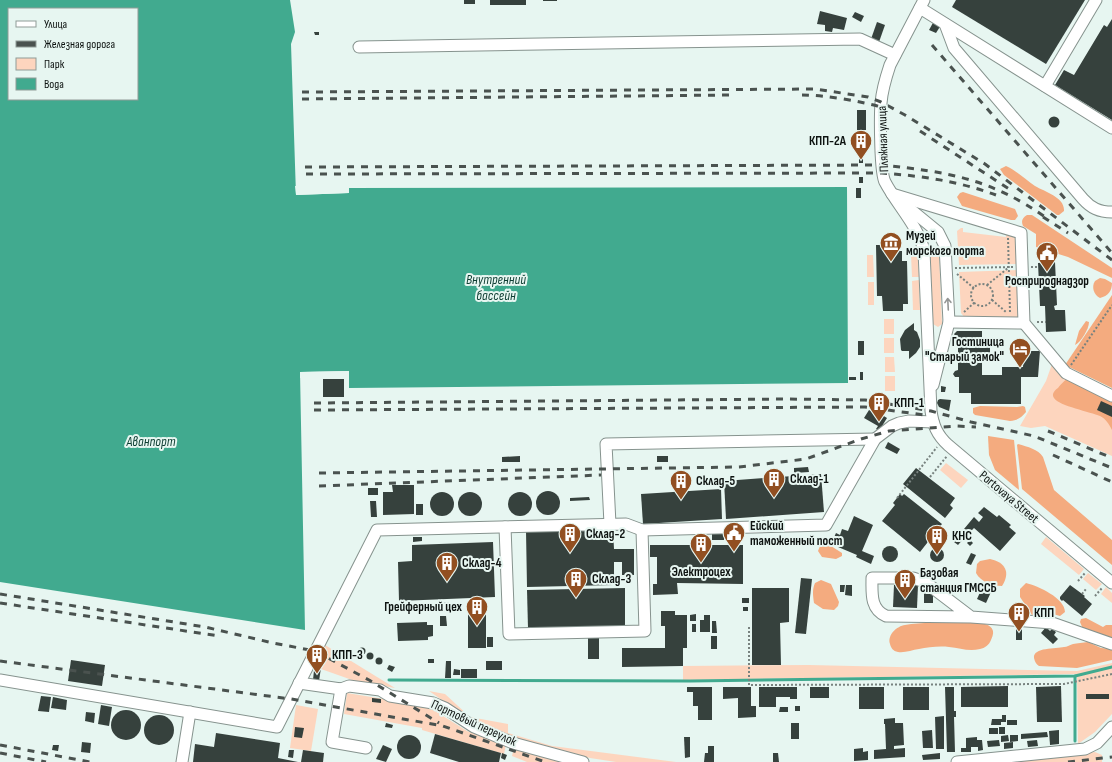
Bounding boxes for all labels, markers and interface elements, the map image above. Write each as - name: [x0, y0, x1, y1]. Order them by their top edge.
- legend: [8, 8, 138, 100]
- text: Улица: [44, 17, 68, 32]
- text: Железная дорога: [44, 37, 116, 52]
- text: Парк: [44, 57, 65, 72]
- text: Вода: [44, 77, 64, 92]
- street label: Пляжная улица: [874, 106, 892, 172]
- building icon: КПП-2А: [848, 128, 874, 161]
- place label: КПП-2А: [809, 133, 847, 149]
- place label: Музей морского порта: [906, 228, 984, 259]
- museum icon: Музей морского порта: [878, 230, 904, 263]
- public building icon: Росприроднадзор: [1034, 240, 1060, 273]
- water label: Внутренний бассейн: [466, 271, 526, 304]
- place label: Росприроднадзор: [1005, 273, 1089, 289]
- one-way arrow: [944, 298, 952, 311]
- place label: Гостиница "Старый замок": [925, 334, 1004, 365]
- hotel icon: Гостиница "Старый замок": [1007, 336, 1033, 369]
- building icon: КПП-1: [866, 390, 892, 423]
- place label: КПП-1: [894, 395, 924, 411]
- water label: Аванпорт: [126, 433, 176, 450]
- building icon: Склад-1: [761, 466, 787, 499]
- street label: Portovaya Street: [976, 467, 1042, 527]
- building icon: Склад-5: [668, 468, 694, 501]
- place label: Склад-1: [790, 471, 829, 487]
- place label: Склад-5: [696, 473, 735, 489]
- place label: Ейский таможенный пост: [750, 518, 843, 549]
- public building icon: Ейский таможенный пост: [721, 520, 747, 553]
- building icon: Склад-2: [557, 521, 583, 554]
- building icon: КНС: [924, 523, 950, 556]
- place label: Склад-2: [586, 526, 625, 542]
- place label: КНС: [952, 528, 972, 544]
- building icon: Электроцех: [688, 531, 714, 564]
- building icon: Склад-4: [434, 550, 460, 583]
- place label: Склад-4: [462, 555, 502, 571]
- place label: Электроцех: [671, 564, 731, 580]
- place label: Базовая станция ГМССБ: [920, 565, 997, 596]
- building icon: Склад-3: [563, 566, 589, 599]
- building icon: Базовая станция ГМССБ: [892, 567, 918, 600]
- place label: Склад-3: [592, 571, 631, 587]
- building icon: Грейферный цех: [464, 594, 490, 627]
- place label: Грейферный цех: [384, 599, 463, 615]
- building icon: КПП: [1006, 600, 1032, 633]
- place label: КПП: [1034, 605, 1054, 621]
- building icon: КПП-3: [304, 642, 330, 675]
- place label: КПП-3: [332, 647, 363, 663]
- street label: Портовый переулок: [429, 696, 519, 750]

